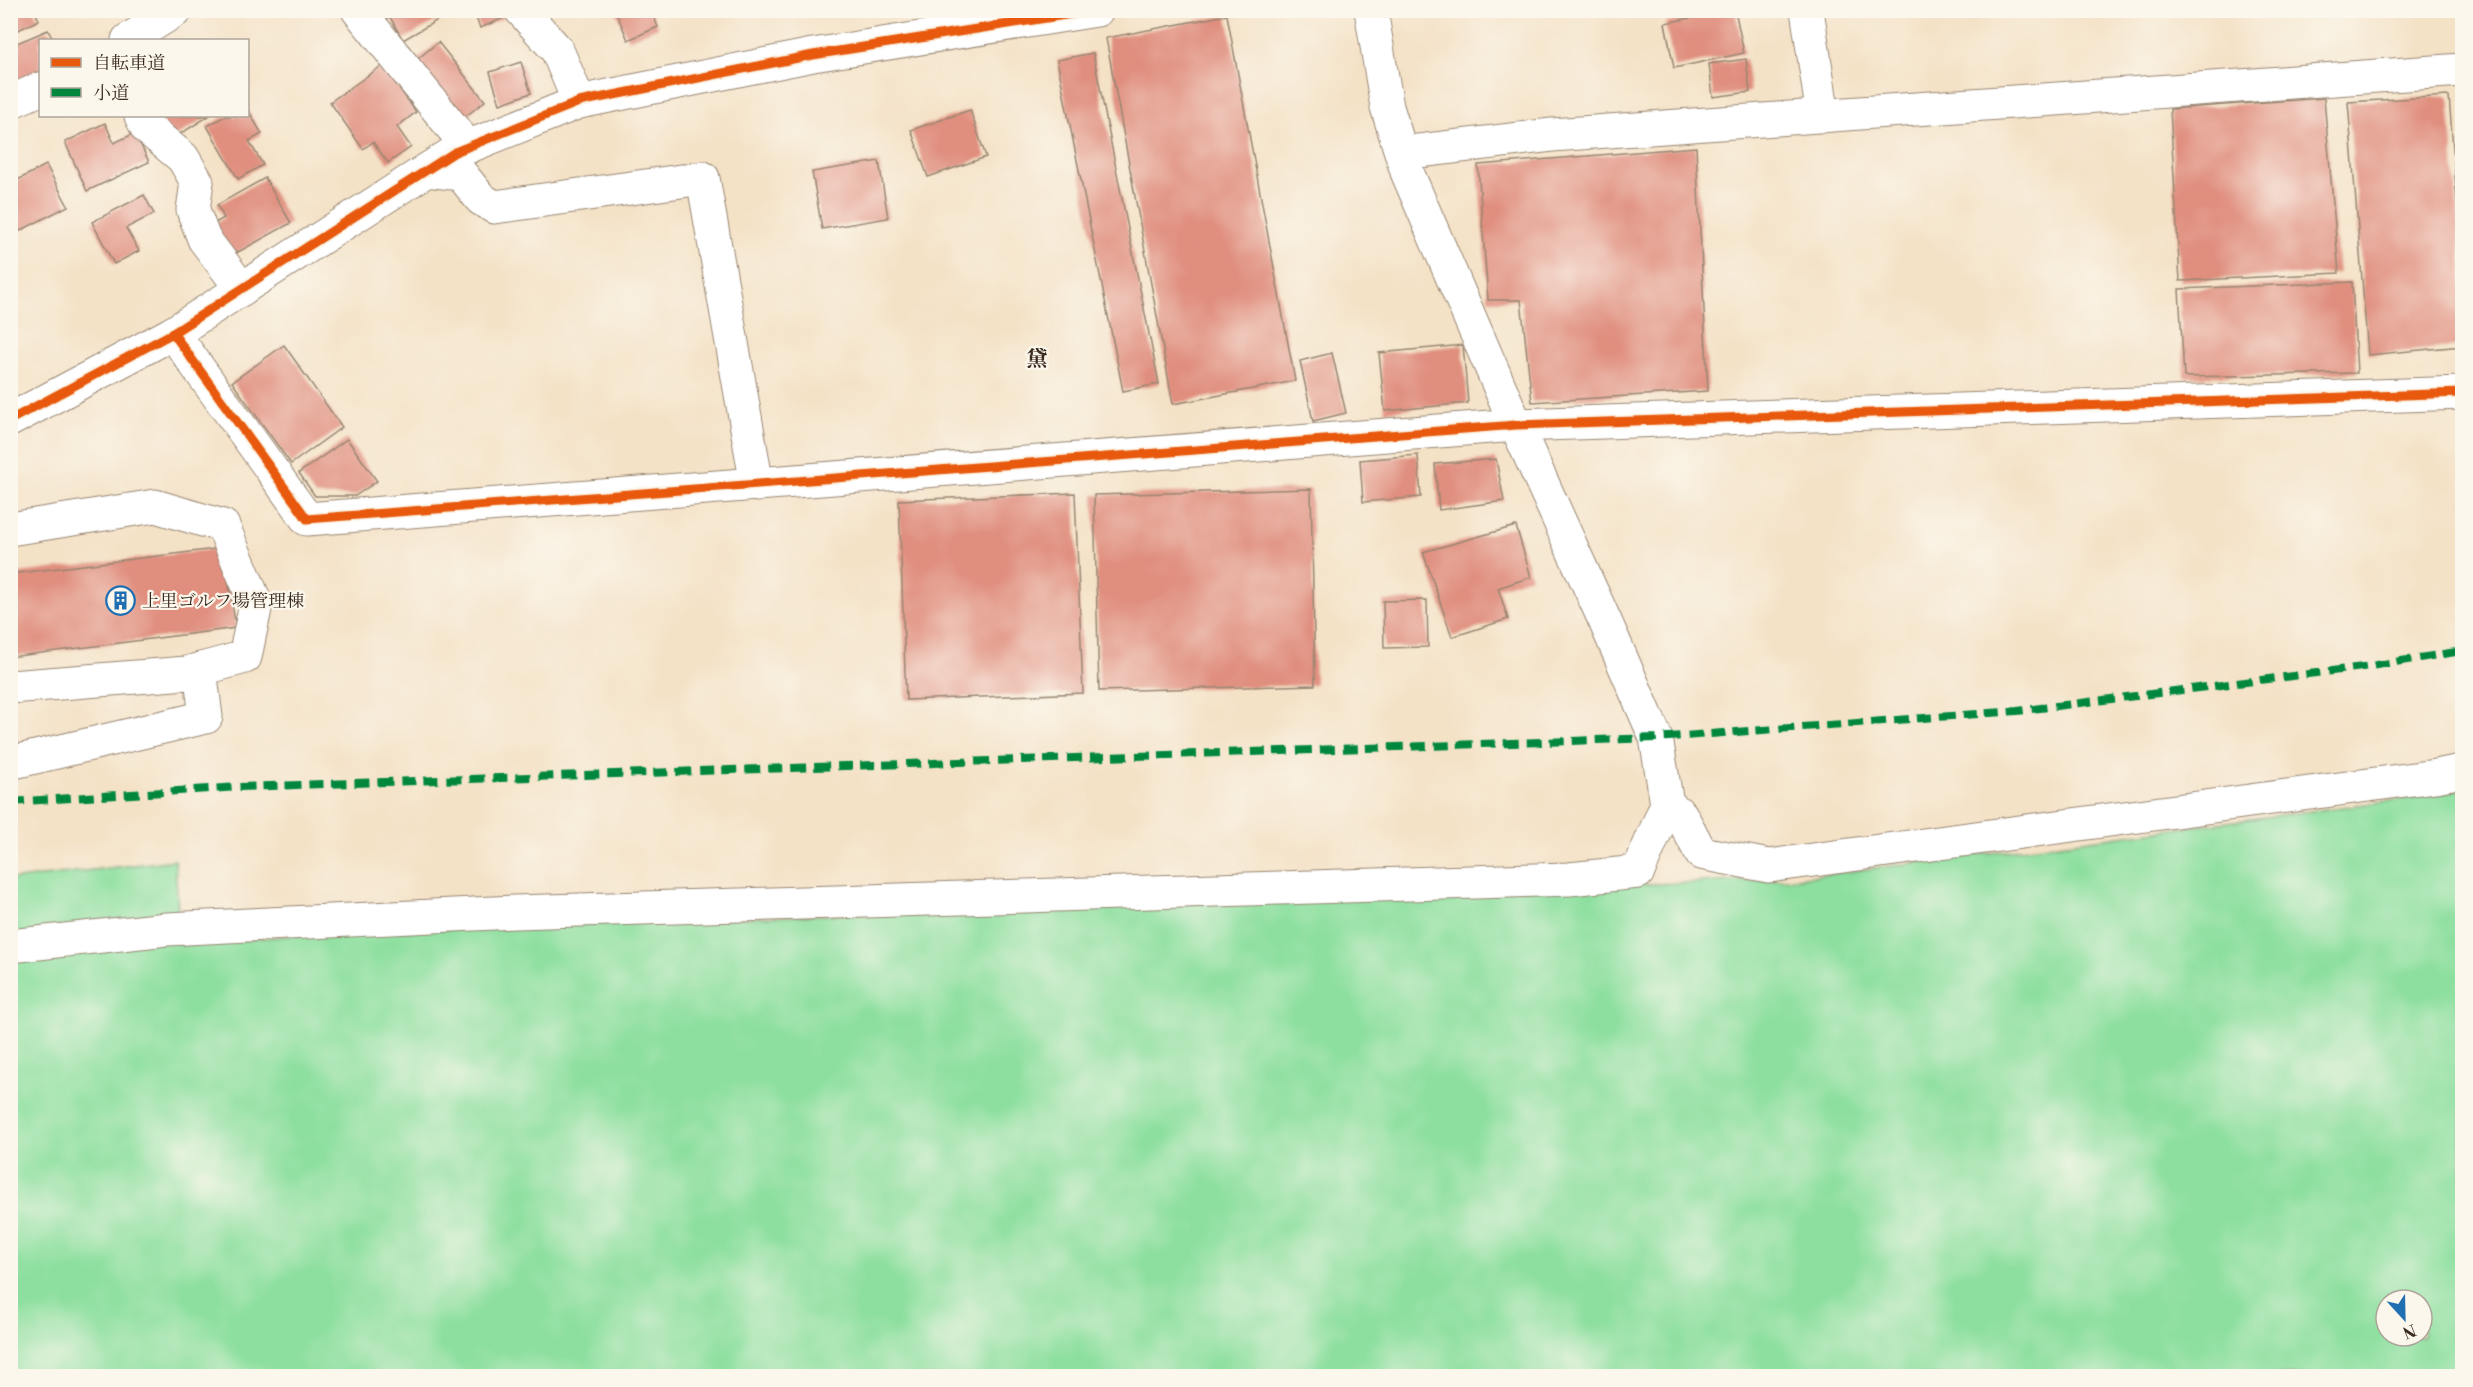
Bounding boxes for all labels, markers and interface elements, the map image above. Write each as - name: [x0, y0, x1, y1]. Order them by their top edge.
- legend: [39, 39, 249, 117]
- text: 自転車道: [93, 52, 165, 75]
- text: 小道: [93, 82, 129, 105]
- district label: 黛: [1027, 347, 1048, 373]
- building icon: 上里ゴルフ場管理棟: [105, 585, 137, 617]
- place label: 上里ゴルフ場管理棟: [142, 590, 304, 613]
- north arrow: [2374, 1288, 2434, 1348]
- text: N: [2399, 1319, 2419, 1343]

